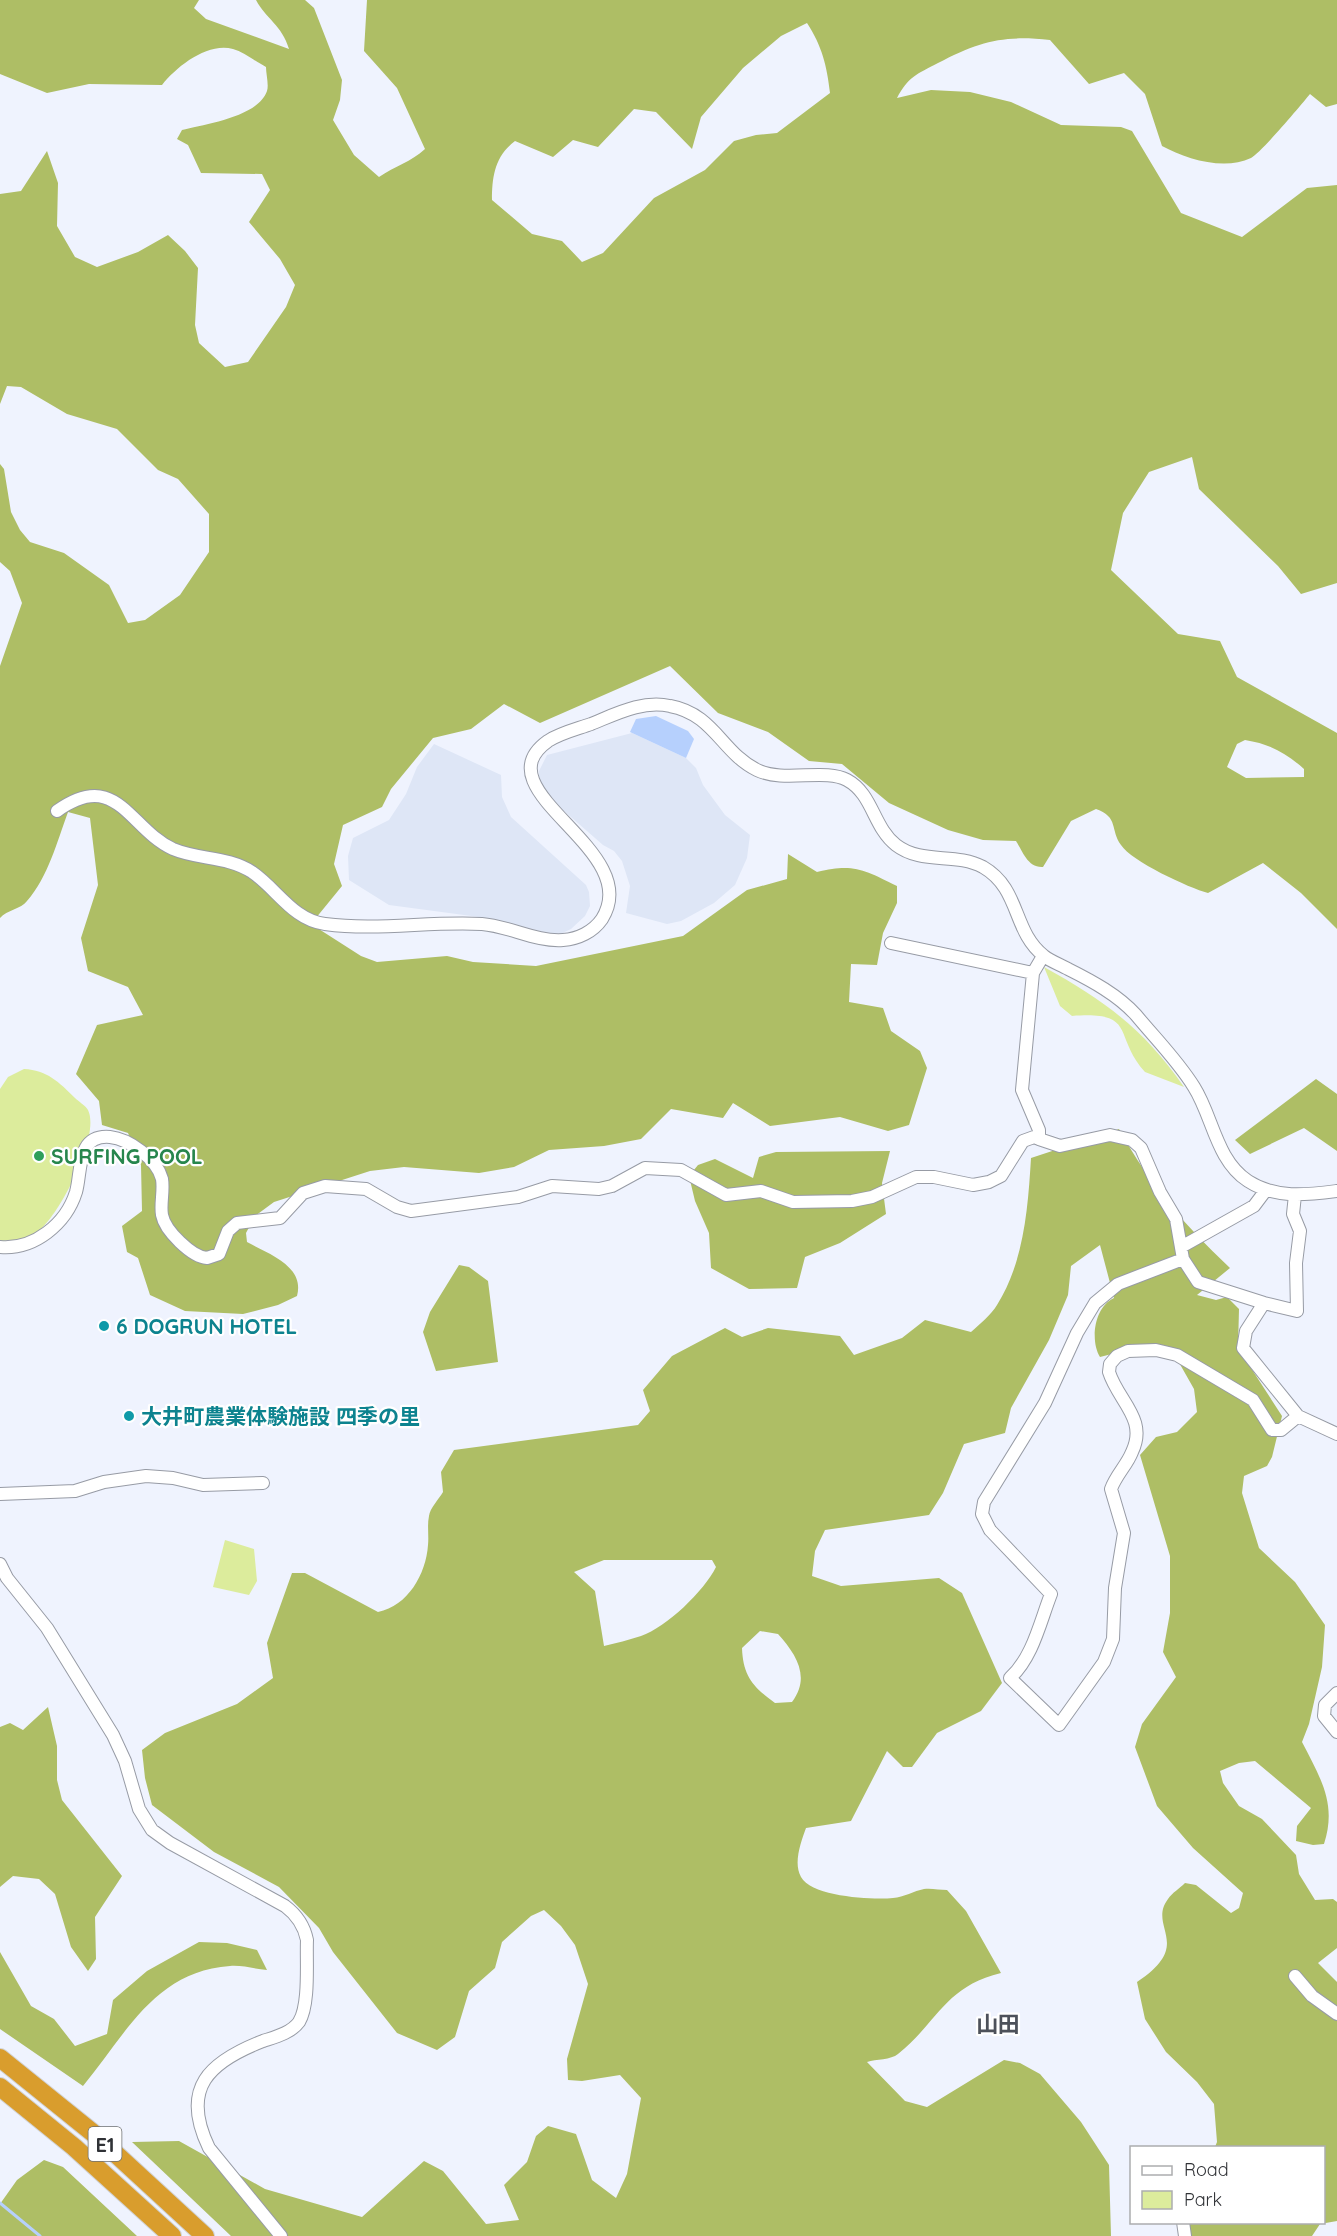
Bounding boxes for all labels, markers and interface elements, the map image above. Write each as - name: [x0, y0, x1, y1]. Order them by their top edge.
- place label: SURFING POOL: [51, 1143, 203, 1169]
- marker: SURFING POOL: [32, 1149, 46, 1163]
- place label: 6 DOGRUN HOTEL: [116, 1313, 297, 1339]
- marker: 6 DOGRUN HOTEL: [97, 1319, 111, 1333]
- place label: 大井町農業体験施設 四季の里: [141, 1403, 420, 1429]
- marker: 大井町農業体験施設 四季の里: [122, 1409, 136, 1423]
- district label: 山田: [976, 2010, 1020, 2038]
- road number: E1: [88, 2127, 122, 2161]
- legend: [1130, 2146, 1325, 2224]
- text: Road: [1184, 2158, 1229, 2181]
- text: Park: [1184, 2188, 1222, 2211]

